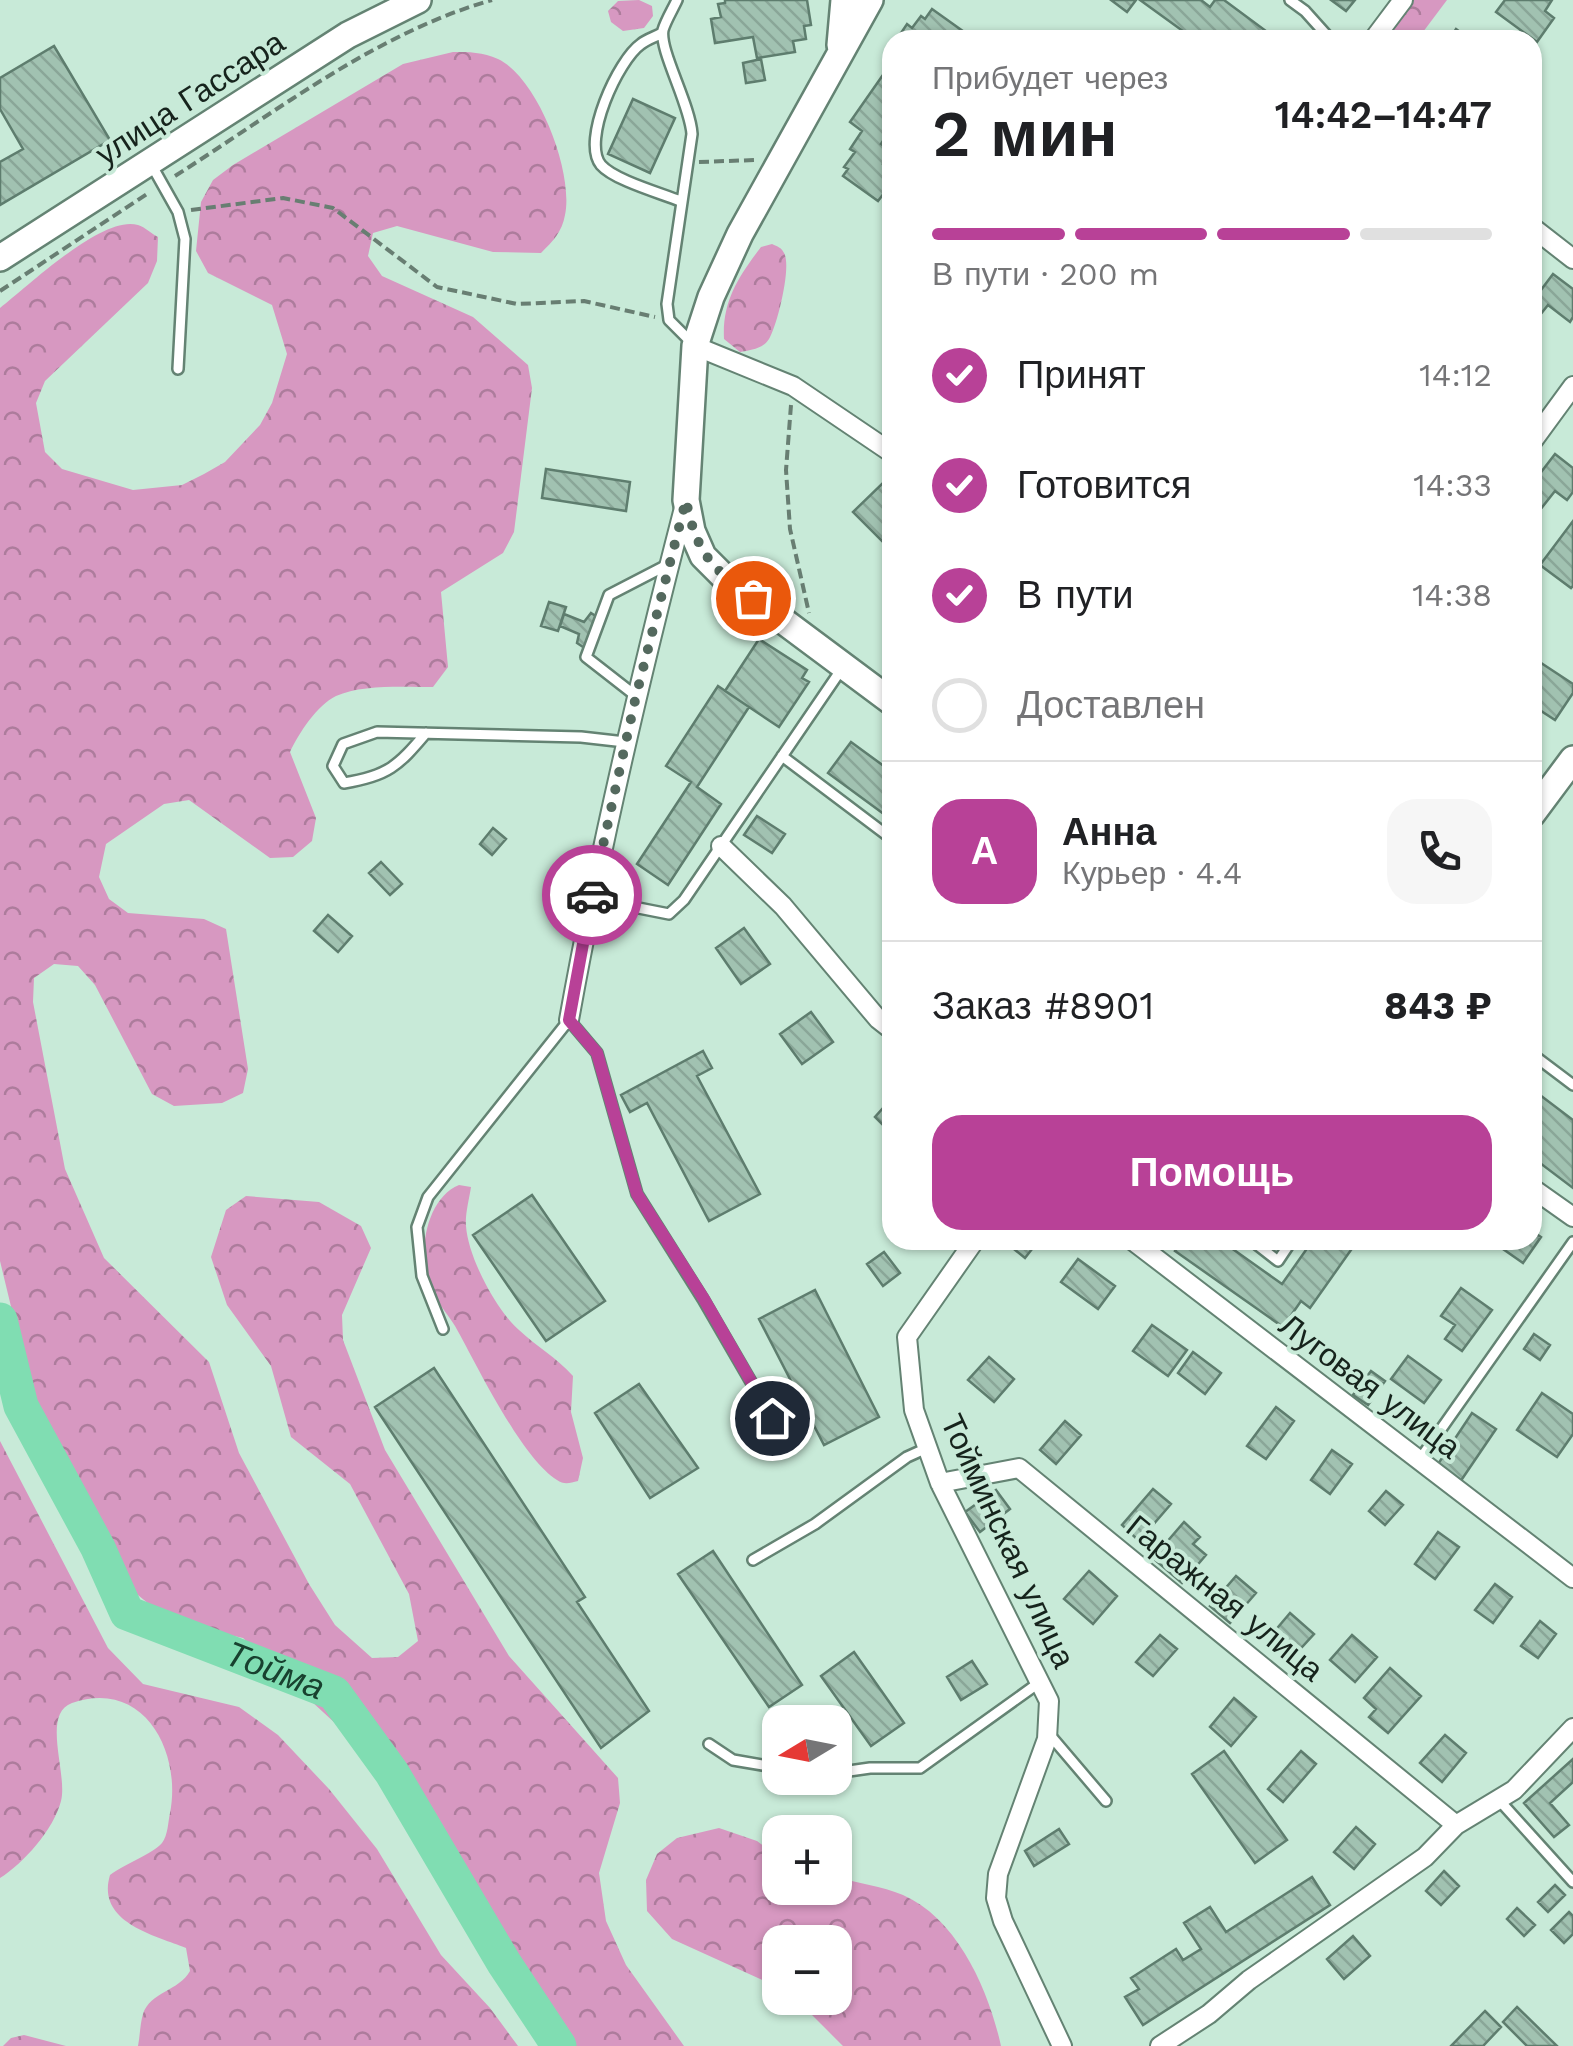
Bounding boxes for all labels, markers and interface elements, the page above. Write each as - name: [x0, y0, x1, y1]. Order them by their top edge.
- street label: улица Гассара: [88, 23, 292, 173]
- text: Прибудет через: [932, 59, 1168, 97]
- text: 14:42–14:47: [1275, 93, 1492, 137]
- text: 2 мин: [932, 96, 1118, 172]
- text: В пути · 200 m: [932, 255, 1159, 293]
- icon: check: [932, 348, 987, 403]
- text: Принят: [1017, 353, 1146, 397]
- text: 14:12: [1419, 356, 1492, 394]
- icon: check: [932, 458, 987, 513]
- text: Готовится: [1017, 463, 1191, 507]
- text: 14:33: [1413, 466, 1492, 504]
- pin: [711, 556, 796, 641]
- icon: check: [932, 568, 987, 623]
- icon: bag: [726, 571, 781, 626]
- text: В пути: [1017, 573, 1134, 617]
- text: 14:38: [1412, 576, 1492, 614]
- text: Доставлен: [1017, 683, 1205, 727]
- button: phone: [1387, 799, 1492, 904]
- text: Анна: [1062, 810, 1156, 854]
- text: А: [971, 829, 998, 873]
- courier: [542, 845, 642, 945]
- text: Курьер · 4.4: [1062, 854, 1242, 892]
- icon: car: [565, 868, 620, 923]
- text: Заказ #8901: [932, 984, 1154, 1028]
- text: 843 ₽: [1384, 984, 1492, 1028]
- button: Помощь: [932, 1115, 1492, 1230]
- street label: Луговая улица: [1272, 1306, 1468, 1467]
- pin: [730, 1376, 815, 1461]
- icon: home: [745, 1391, 800, 1446]
- street label: Тойминская улица: [933, 1408, 1083, 1674]
- street label: Гаражная улица: [1119, 1507, 1331, 1689]
- water label: Тойма: [220, 1632, 331, 1708]
- north arrow: [762, 1705, 852, 1795]
- map controls: [762, 1705, 852, 2015]
- button: +: [762, 1815, 852, 1905]
- button: −: [762, 1925, 852, 2015]

